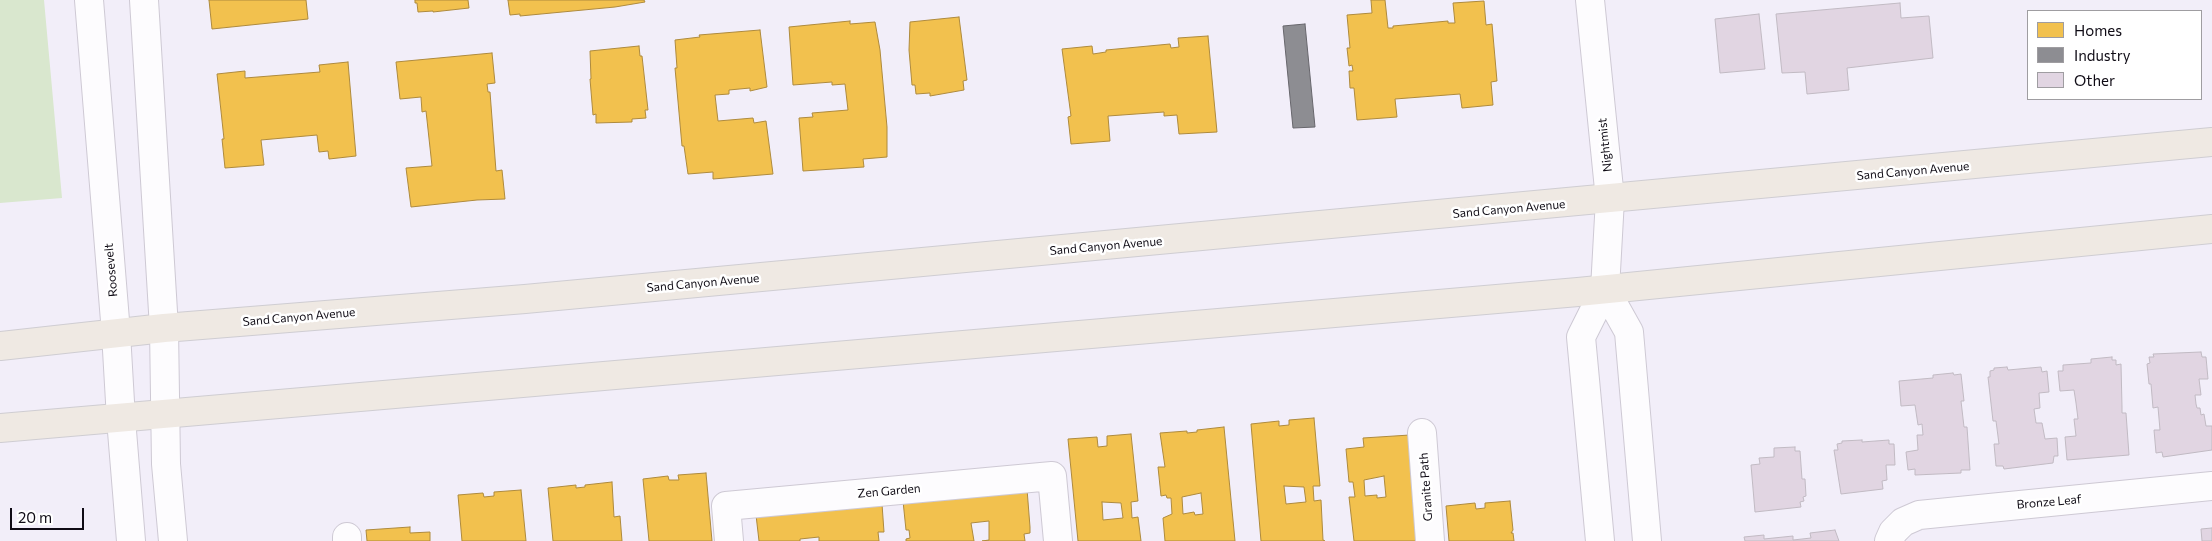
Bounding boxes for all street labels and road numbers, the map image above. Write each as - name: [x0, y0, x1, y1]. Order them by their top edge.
- street label: Nightmist: [1595, 117, 1615, 173]
- street label: Sand Canyon Avenue: [1856, 159, 1970, 183]
- street label: Sand Canyon Avenue: [1452, 197, 1566, 221]
- street label: Sand Canyon Avenue: [1049, 234, 1163, 258]
- street label: Roosevelt: [101, 243, 121, 297]
- street label: Sand Canyon Avenue: [646, 271, 760, 295]
- street label: Sand Canyon Avenue: [242, 305, 356, 329]
- street label: Granite Path: [1416, 452, 1436, 522]
- street label: Zen Garden: [857, 481, 921, 501]
- street label: Bronze Leaf: [2016, 492, 2082, 512]

